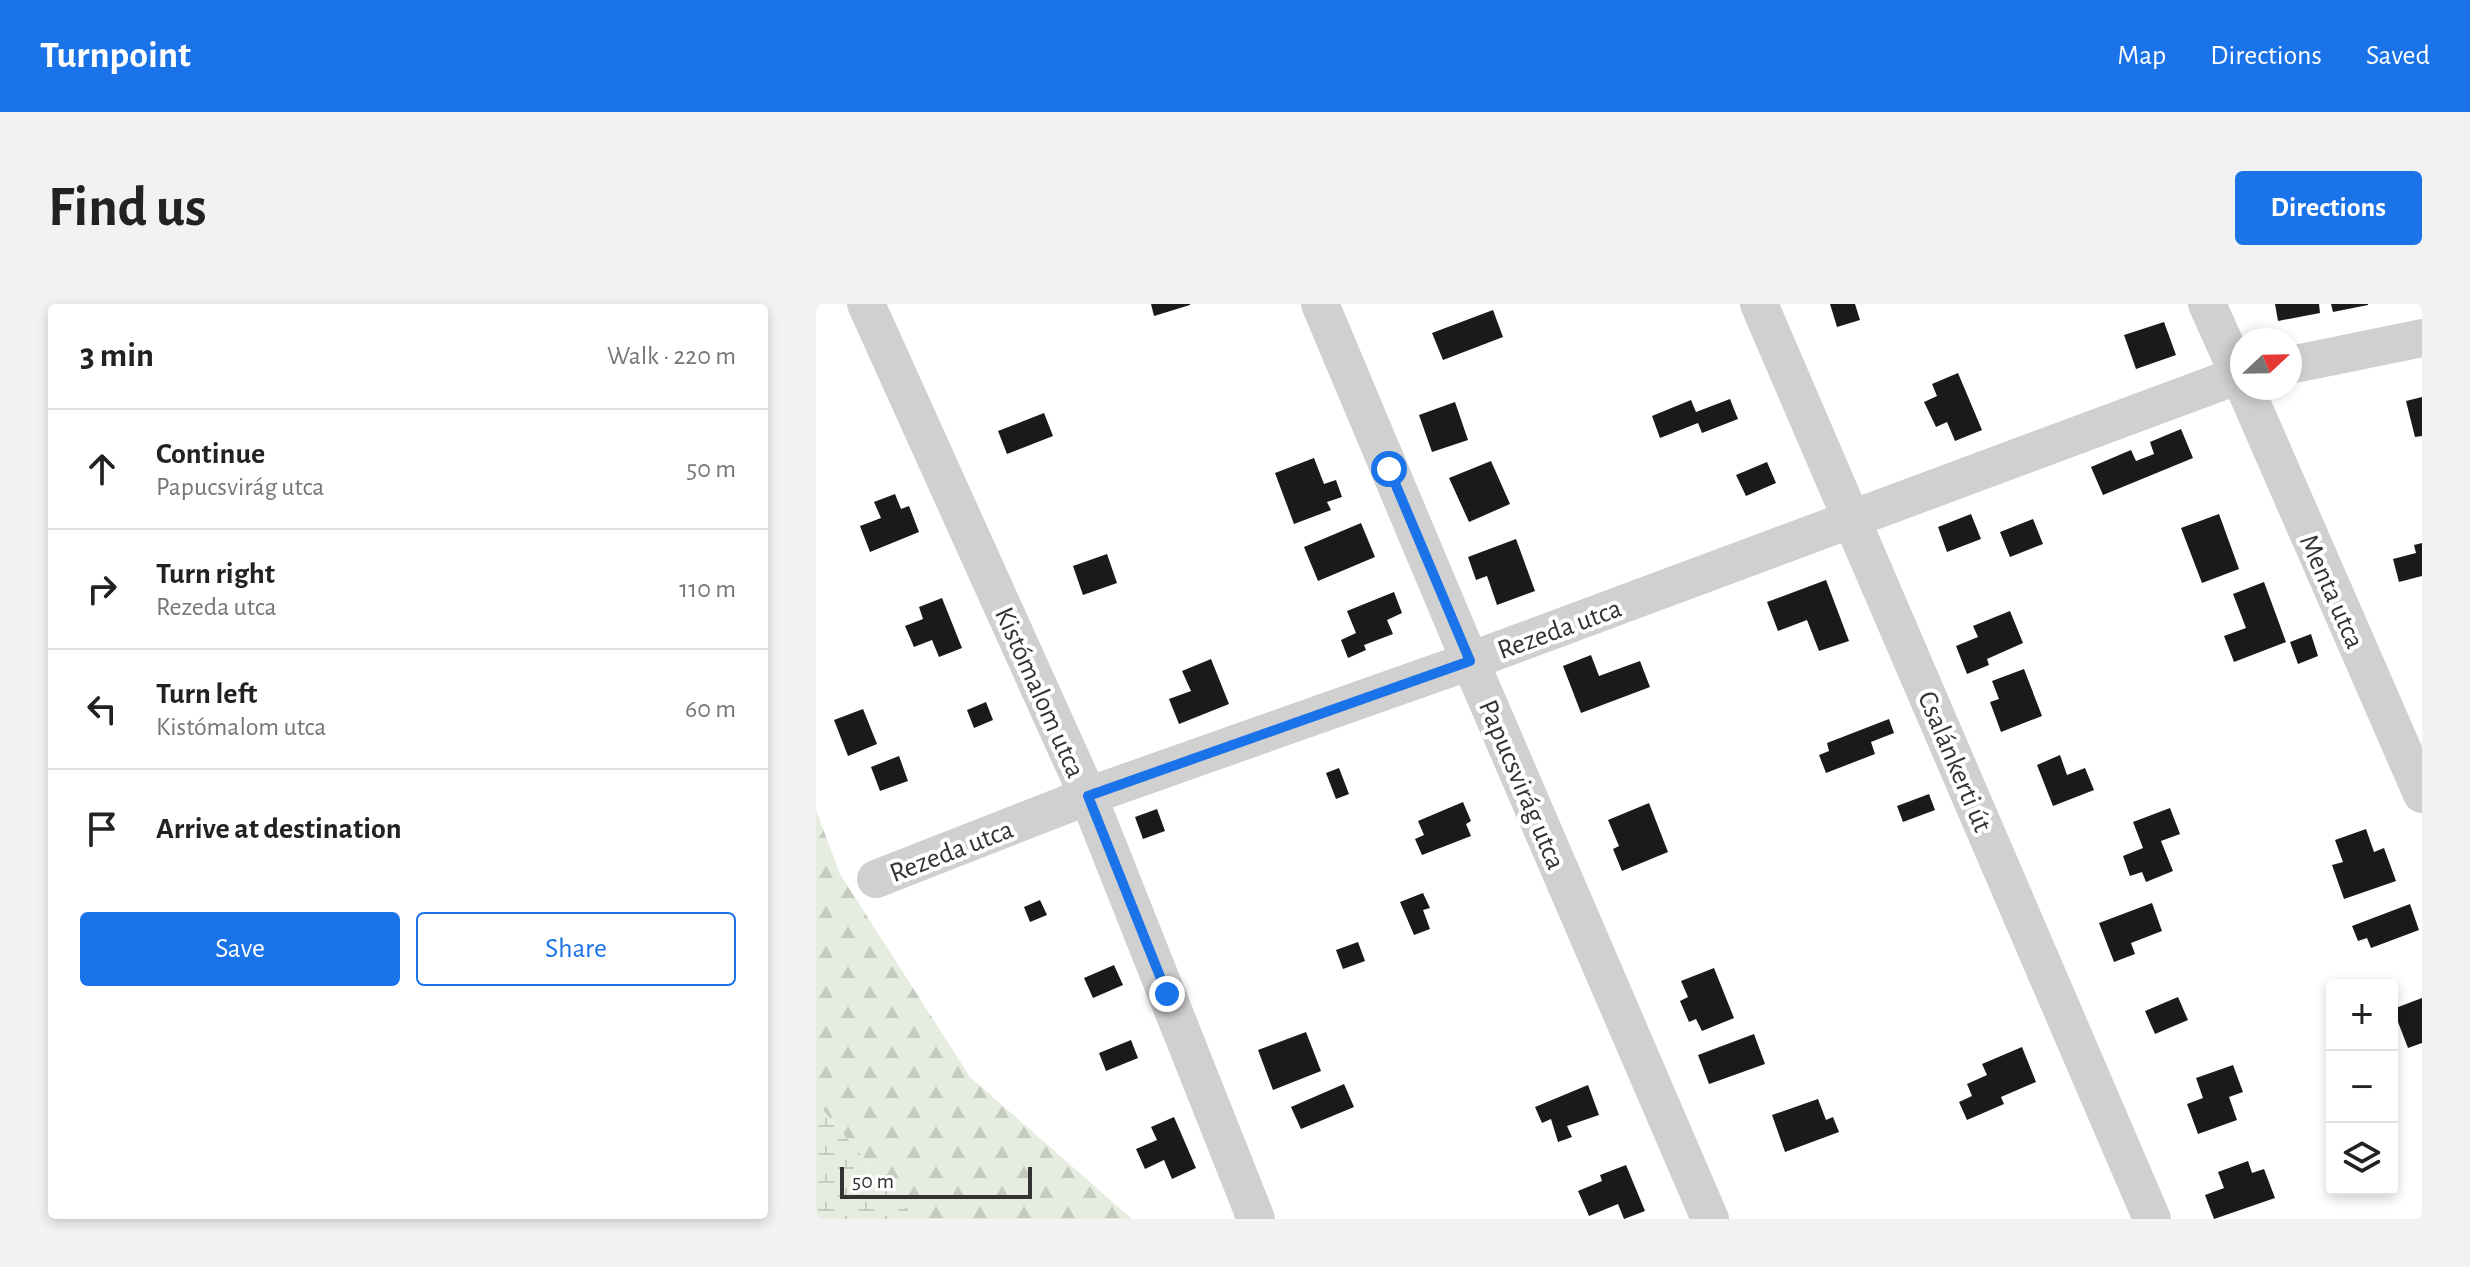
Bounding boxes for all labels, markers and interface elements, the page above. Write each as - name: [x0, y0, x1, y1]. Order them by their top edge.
- text: Turnpoint: [40, 37, 191, 75]
- text: Map: [2117, 42, 2166, 70]
- text: Directions: [2210, 42, 2322, 70]
- text: Saved: [2366, 42, 2430, 70]
- button: Directions: [2235, 171, 2422, 245]
- text: Find us: [48, 180, 206, 236]
- north arrow: [2230, 328, 2302, 400]
- text: 3 min: [80, 339, 154, 373]
- text: Walk · 220 m: [607, 343, 736, 369]
- text: Continue: [156, 439, 265, 469]
- icon: ahead: [80, 447, 124, 491]
- route start: [1371, 451, 1407, 487]
- text: 50 m: [686, 456, 736, 482]
- text: Papucsvirág utca: [156, 474, 324, 500]
- street label: Menta utca: [2294, 531, 2369, 653]
- text: Turn right: [156, 559, 275, 589]
- icon: right: [80, 567, 124, 611]
- text: 110 m: [679, 576, 736, 602]
- text: Rezeda utca: [156, 594, 277, 620]
- street label: Rezeda utca: [1494, 595, 1626, 665]
- street label: Kistómalom utca: [989, 603, 1089, 782]
- text: Turn left: [156, 679, 257, 709]
- icon: left: [80, 687, 124, 731]
- street label: Csalánkerti út: [1912, 687, 1996, 836]
- text: 60 m: [685, 696, 736, 722]
- street label: Papucsvirág utca: [1473, 696, 1569, 874]
- text: Kistómalom utca: [156, 714, 326, 740]
- icon: arrive: [80, 807, 124, 851]
- text: Arrive at destination: [156, 814, 402, 844]
- street label: Rezeda utca: [886, 816, 1017, 888]
- button: Save: [80, 912, 400, 986]
- button: Share: [416, 912, 736, 986]
- route end: [1149, 976, 1185, 1012]
- map controls: [2326, 979, 2398, 1195]
- button: +: [2326, 979, 2398, 1051]
- button: −: [2326, 1051, 2398, 1123]
- button: layers: [2326, 1123, 2398, 1195]
- scale bar: [840, 1163, 1032, 1199]
- text: 50 m: [852, 1170, 894, 1192]

